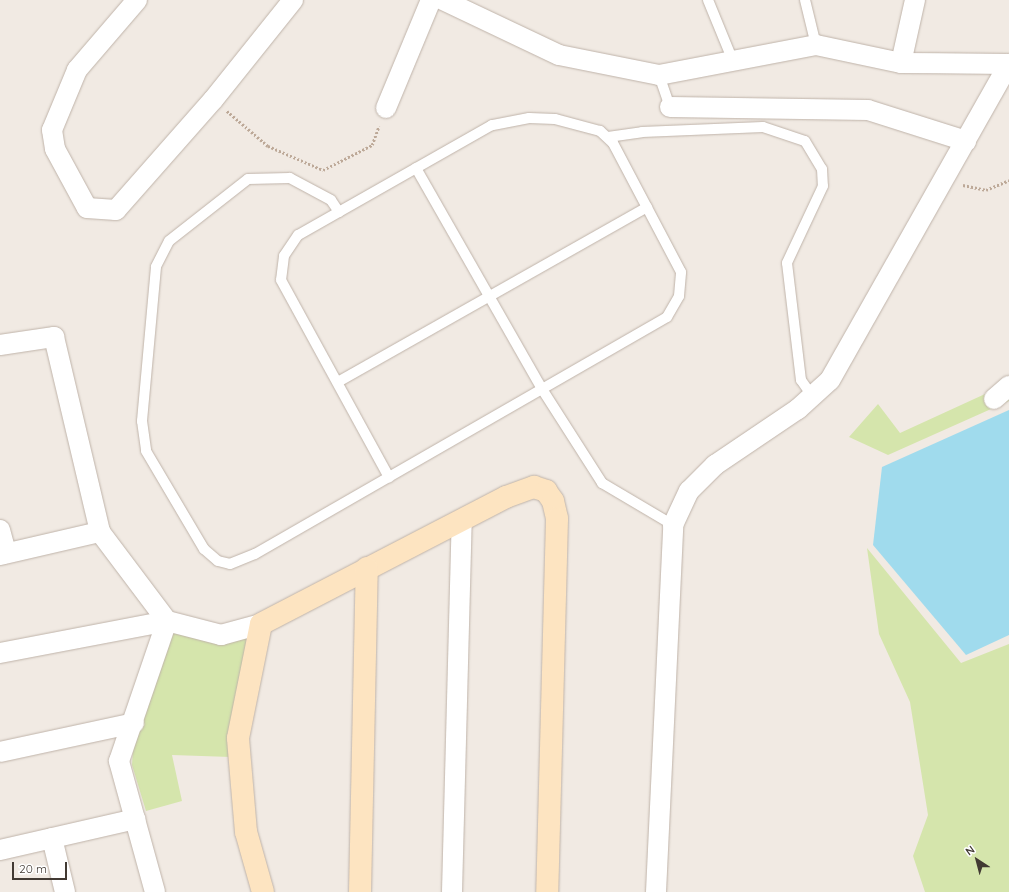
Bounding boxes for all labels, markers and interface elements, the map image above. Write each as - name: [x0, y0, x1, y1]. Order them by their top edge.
- north arrow: [957, 840, 997, 880]
- text: N: [963, 842, 977, 858]
- scale bar: [14, 854, 69, 880]
- text: 20 m: [19, 861, 47, 876]

